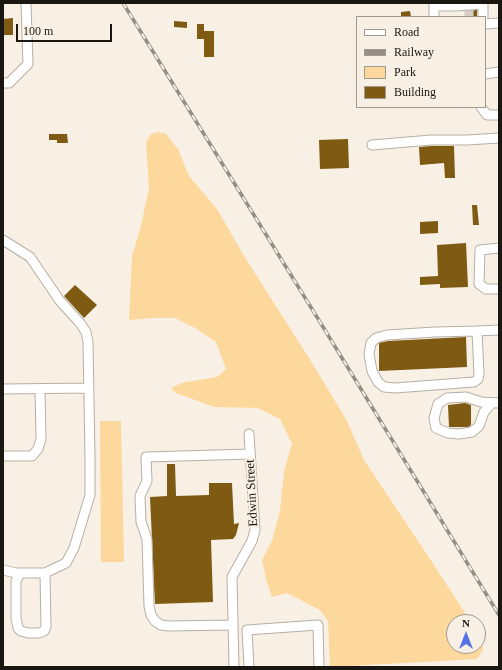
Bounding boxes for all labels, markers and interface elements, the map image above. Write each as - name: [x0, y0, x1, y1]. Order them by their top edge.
- scale bar: [18, 16, 114, 42]
- legend: [356, 16, 486, 108]
- text: 100 m: [23, 24, 53, 38]
- text: Road: [394, 25, 419, 39]
- text: Railway: [394, 45, 434, 59]
- text: Park: [394, 65, 416, 79]
- text: Building: [394, 85, 436, 99]
- street label: Edwin Street: [242, 459, 262, 527]
- north arrow: [446, 614, 486, 654]
- text: N: [462, 617, 470, 629]

